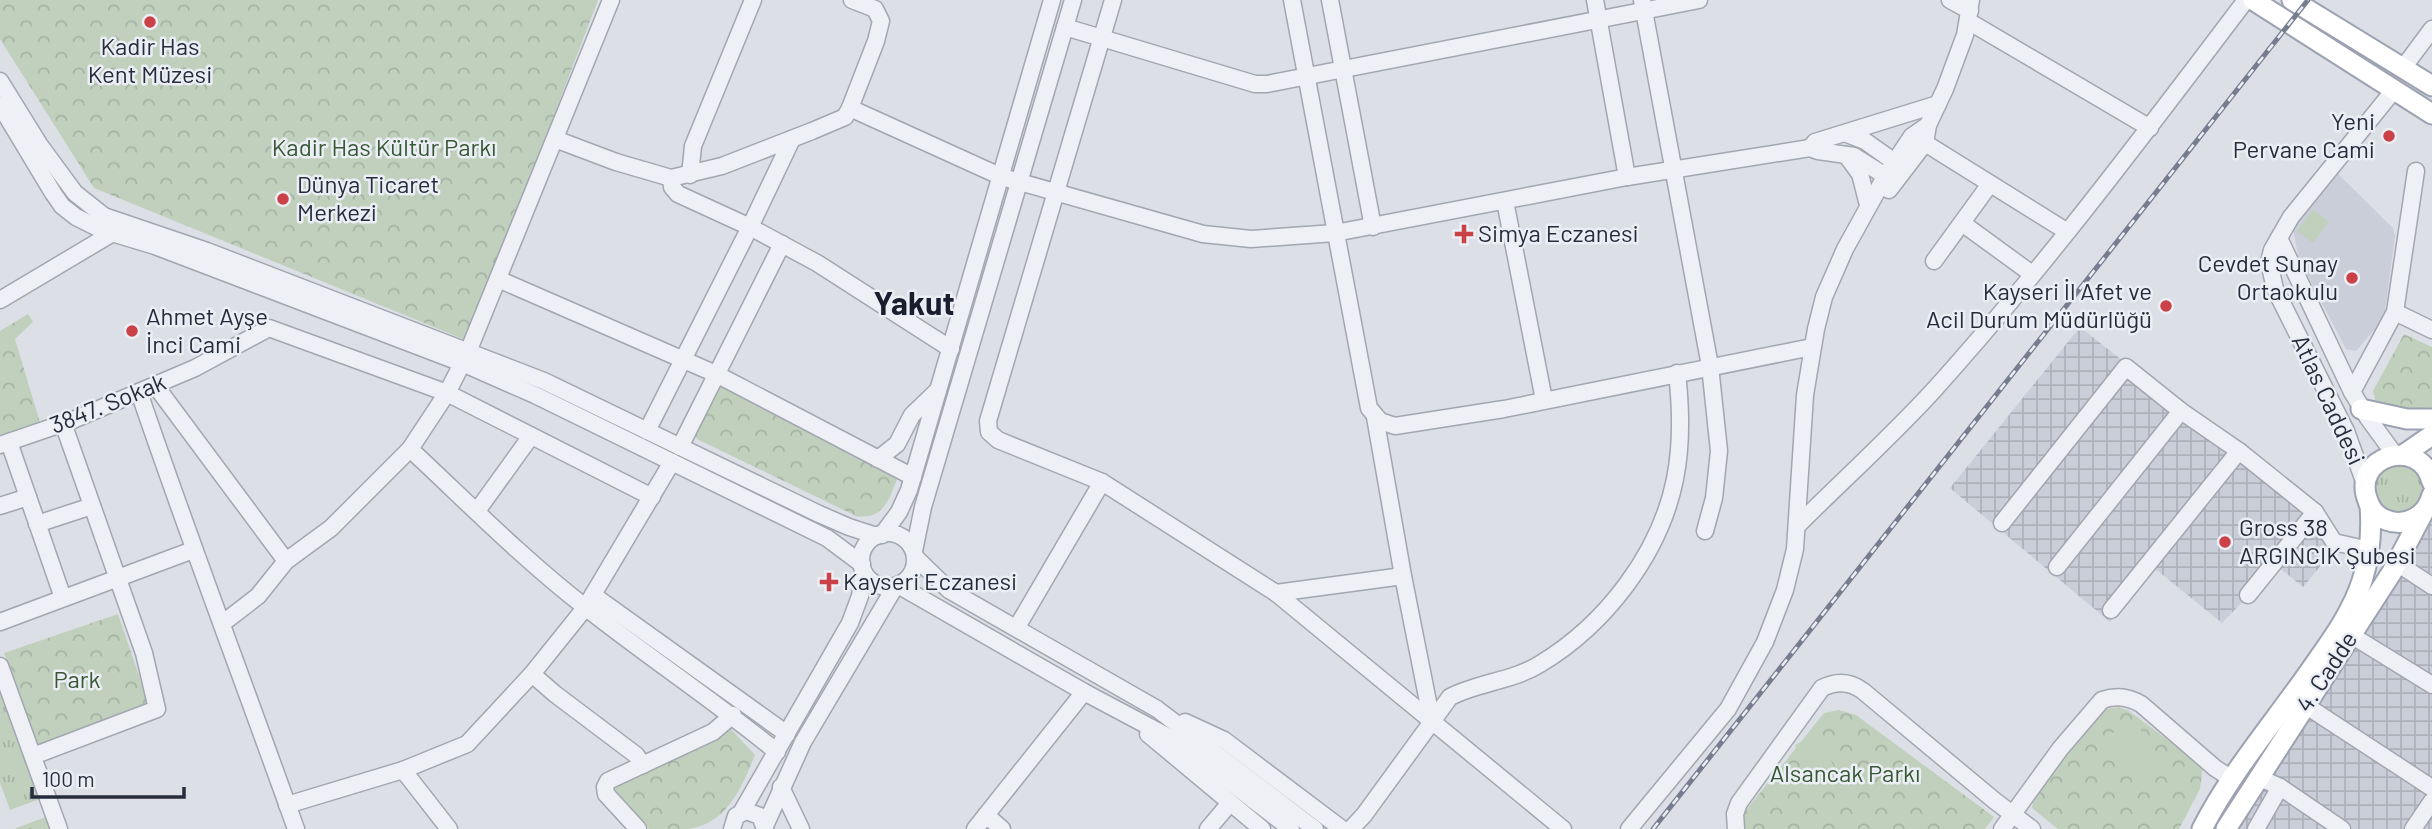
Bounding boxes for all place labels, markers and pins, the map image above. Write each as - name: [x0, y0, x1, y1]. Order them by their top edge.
- marker: Kadir Has Kent Müzesi: [142, 14, 158, 30]
- place label: Kadir Has Kent Müzesi: [88, 31, 212, 88]
- place label: Yeni Pervane Cami: [2233, 106, 2375, 163]
- marker: Yeni Pervane Cami: [2381, 128, 2397, 144]
- place label: Dünya Ticaret Merkezi: [297, 169, 439, 226]
- marker: Dünya Ticaret Merkezi: [275, 191, 291, 207]
- place label: Simya Eczanesi: [1478, 218, 1639, 247]
- marker: Simya Eczanesi: [1456, 226, 1472, 242]
- place label: Cevdet Sunay Ortaokulu: [2198, 248, 2338, 305]
- marker: Cevdet Sunay Ortaokulu: [2344, 270, 2360, 286]
- place label: Kayseri İl Afet ve Acil Durum Müdürlüğü: [1926, 276, 2152, 333]
- marker: Kayseri İl Afet ve Acil Durum Müdürlüğü: [2158, 298, 2174, 314]
- place label: Ahmet Ayşe İnci Cami: [146, 301, 268, 358]
- marker: Ahmet Ayşe İnci Cami: [124, 323, 140, 339]
- place label: Gross 38 ARGINCIK Şubesi: [2239, 512, 2416, 569]
- marker: Gross 38 ARGINCIK Şubesi: [2217, 534, 2233, 550]
- place label: Kayseri Eczanesi: [843, 566, 1017, 595]
- marker: Kayseri Eczanesi: [821, 574, 837, 590]

